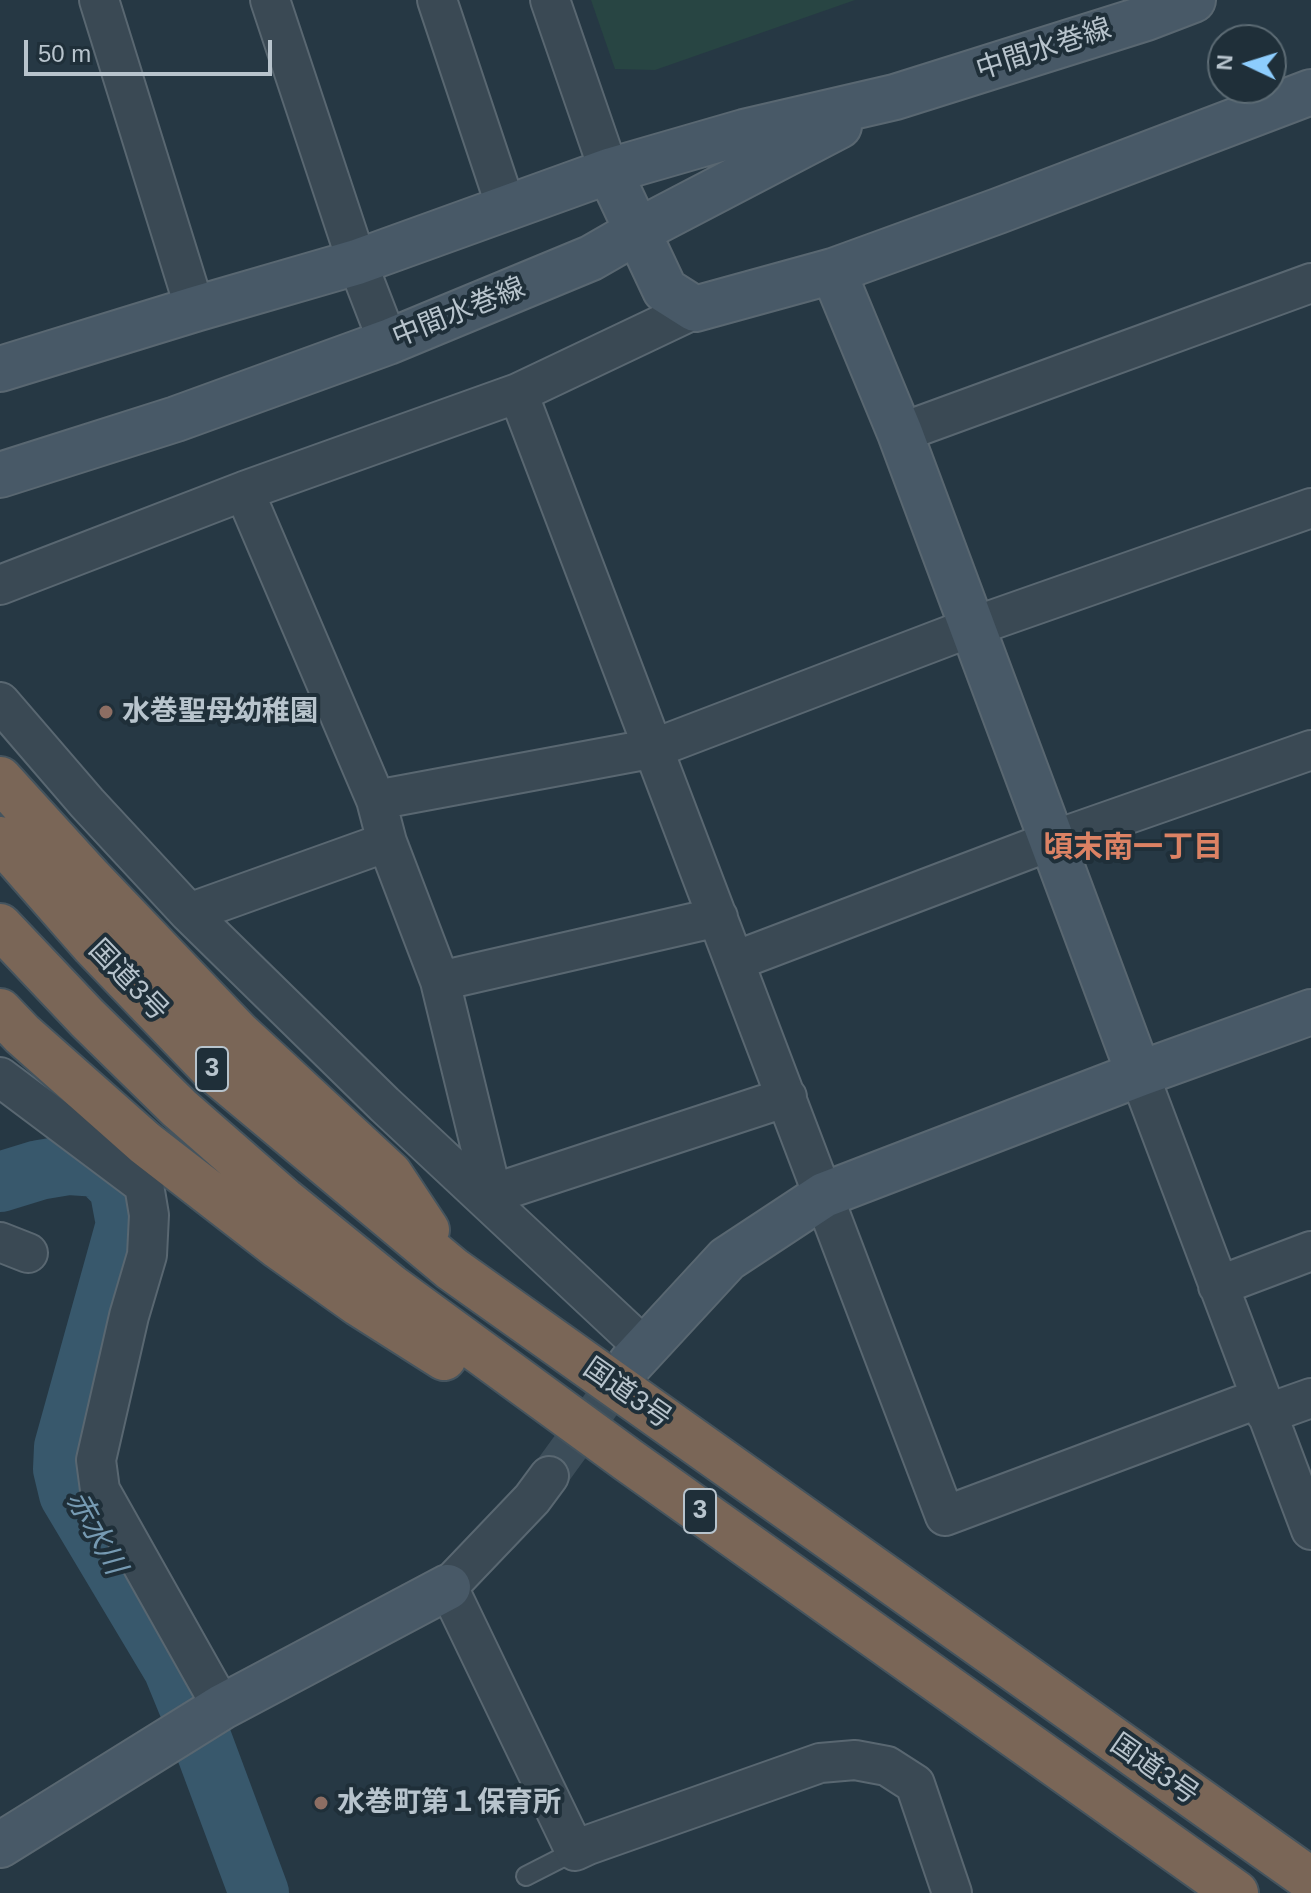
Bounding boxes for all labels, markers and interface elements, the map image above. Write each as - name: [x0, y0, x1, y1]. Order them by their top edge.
- street label: 中間水巻線: [972, 12, 1116, 88]
- scale bar: [28, 24, 276, 74]
- north arrow: [1207, 24, 1287, 104]
- text: 50 m: [38, 40, 91, 67]
- text: N: [1212, 54, 1238, 71]
- street label: 中間水巻線: [388, 271, 530, 355]
- place label: 水巻聖母幼稚園: [122, 695, 318, 729]
- marker: 水巻聖母幼稚園: [97, 703, 115, 721]
- district label: 頃末南一丁目: [1043, 831, 1223, 867]
- street label: 国道3号: [81, 934, 175, 1028]
- road number: 3: [196, 1047, 228, 1091]
- street label: 国道3号: [577, 1352, 677, 1436]
- water label: 赤水川: [57, 1485, 133, 1581]
- road number: 3: [684, 1489, 716, 1533]
- street label: 国道3号: [1104, 1728, 1204, 1812]
- place label: 水巻町第１保育所: [337, 1786, 561, 1820]
- marker: 水巻町第１保育所: [312, 1794, 330, 1812]

